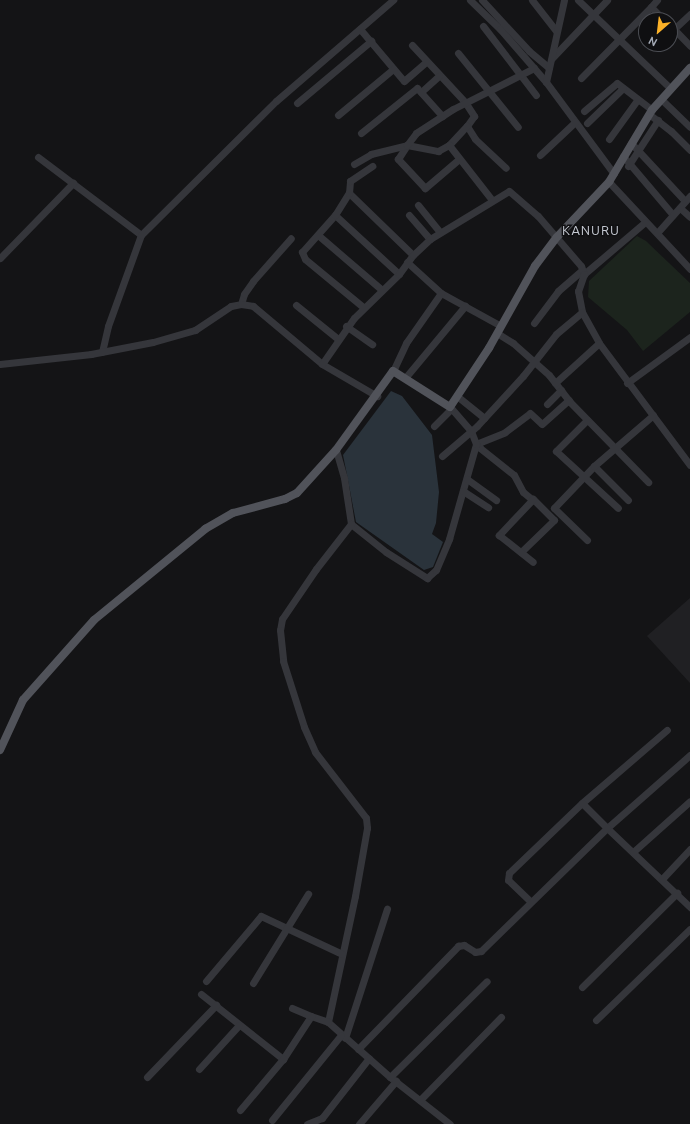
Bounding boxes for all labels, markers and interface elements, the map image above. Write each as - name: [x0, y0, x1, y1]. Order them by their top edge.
- north arrow: [638, 12, 678, 52]
- text: N: [646, 34, 659, 49]
- district label: KANURU: [562, 222, 620, 238]

